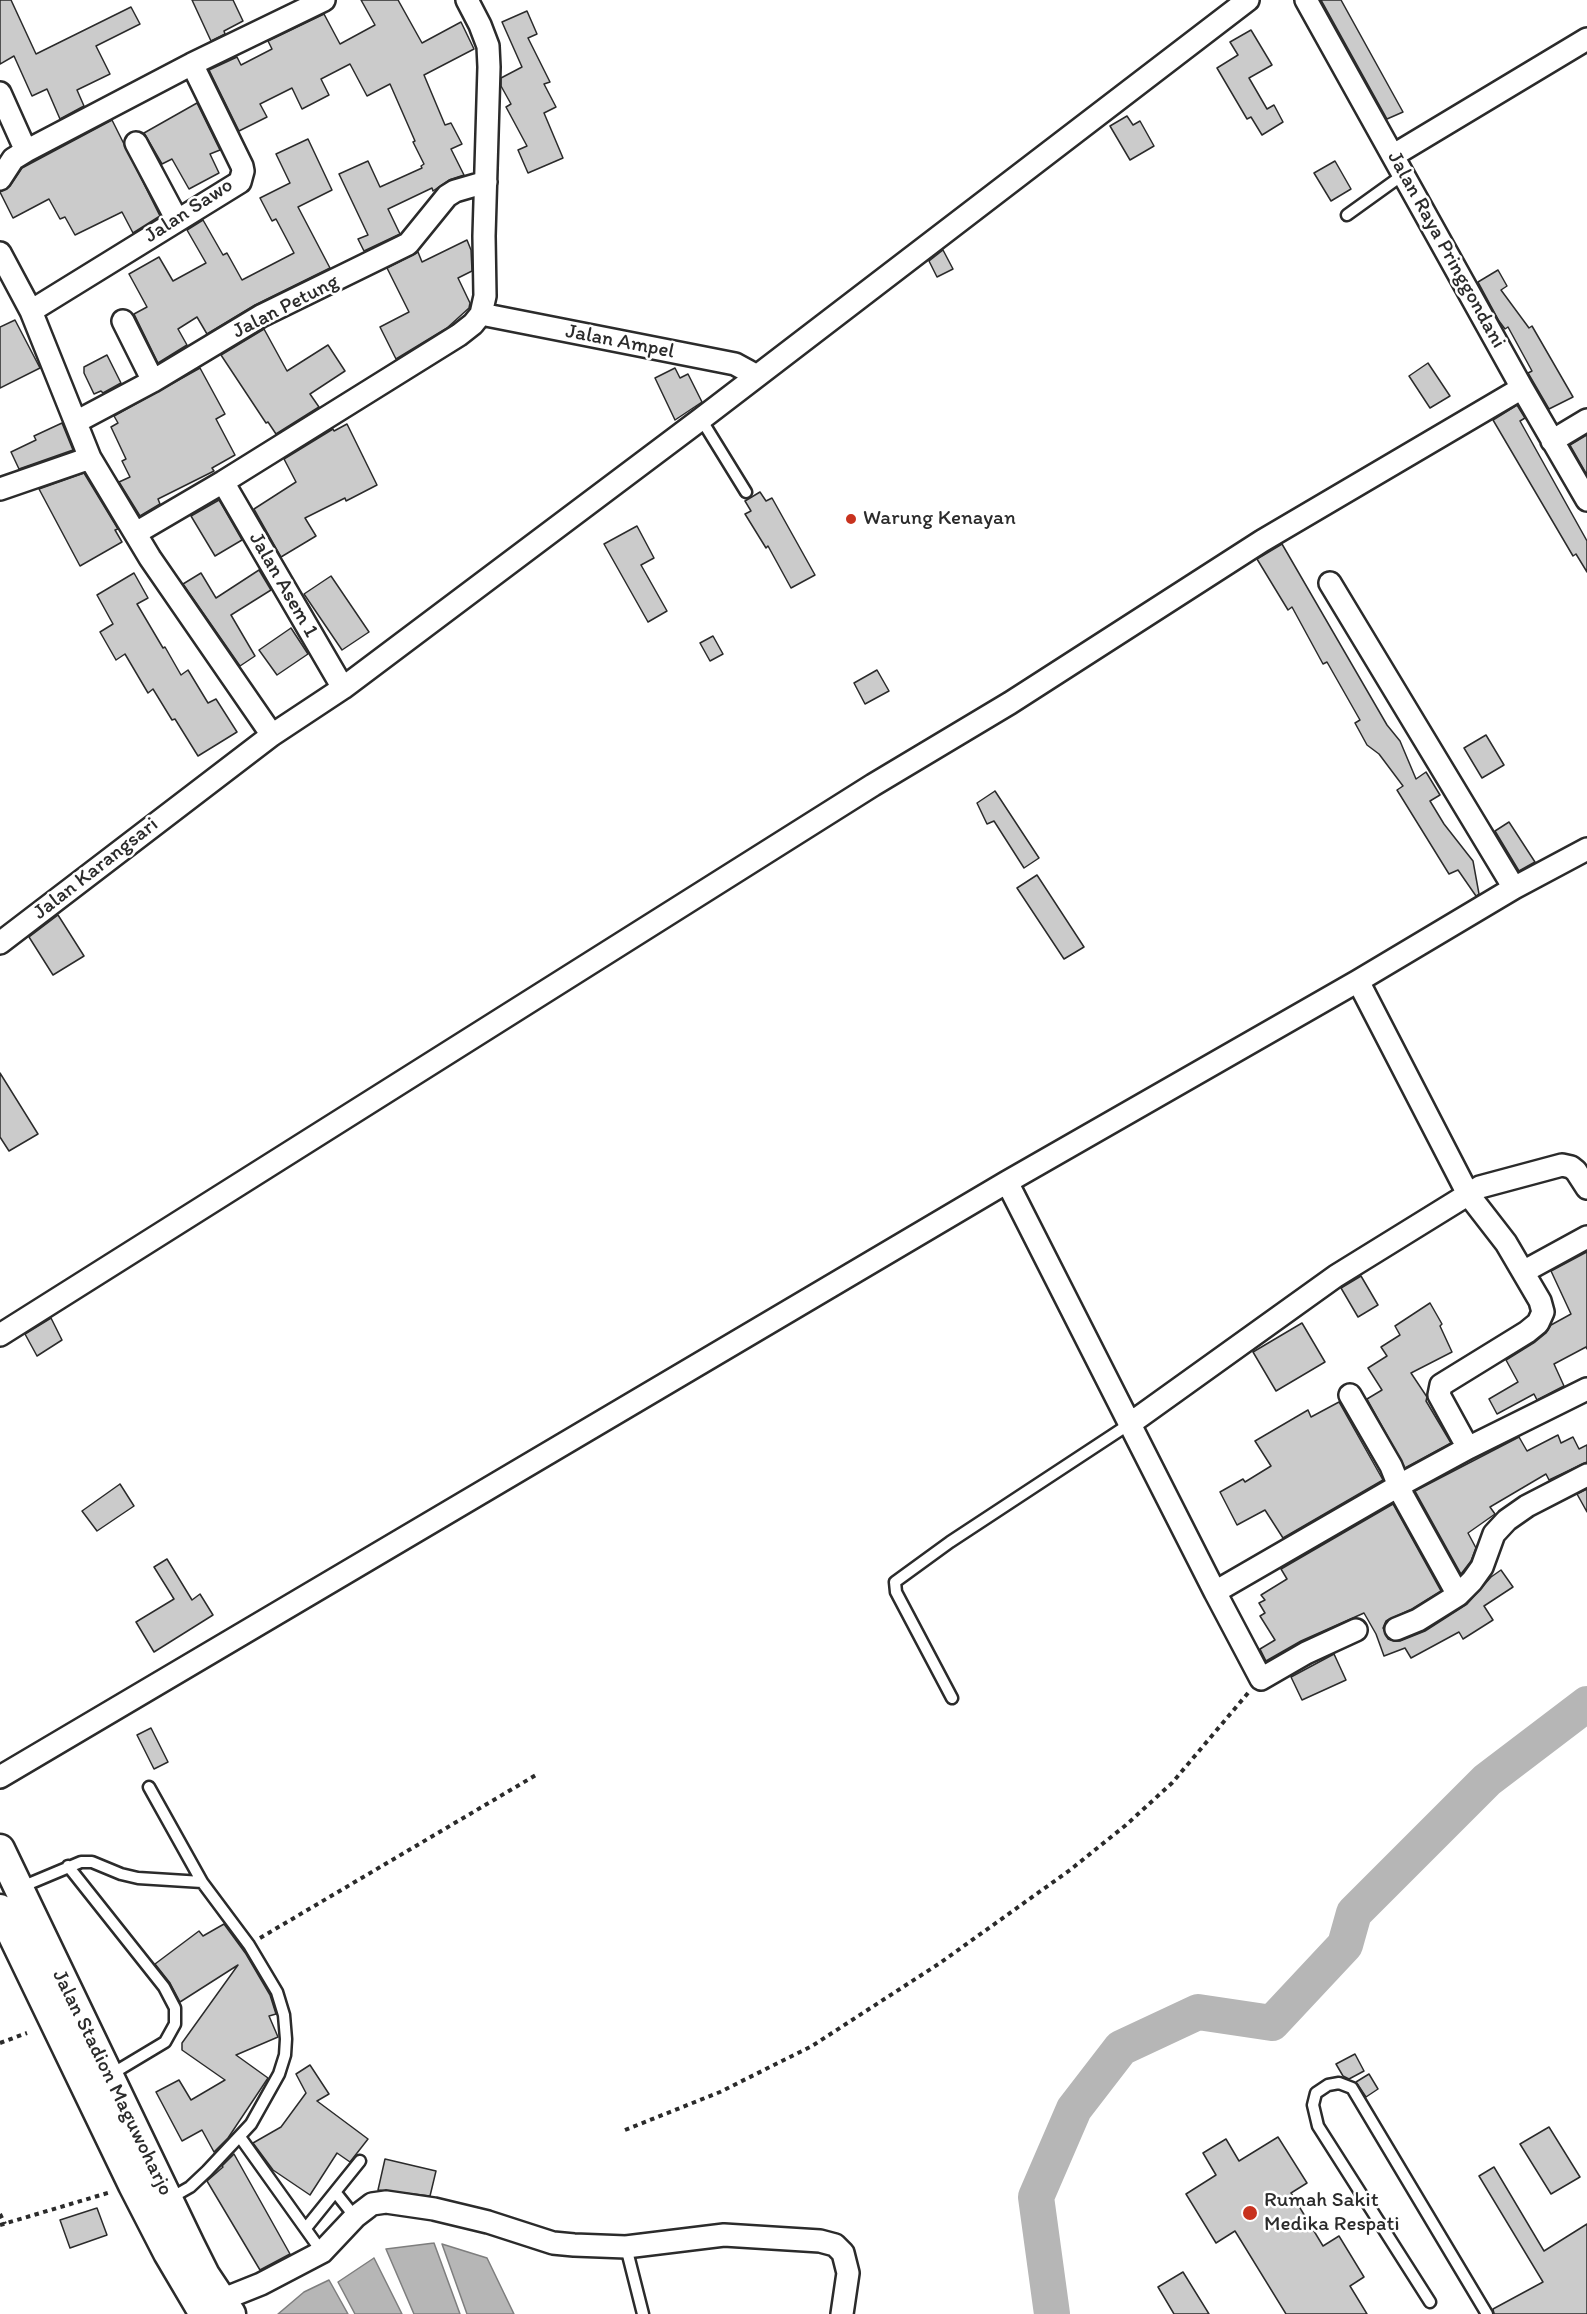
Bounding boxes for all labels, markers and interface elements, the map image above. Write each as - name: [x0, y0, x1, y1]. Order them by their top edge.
- street label: Jalan Raya Pringgondani: [1381, 147, 1511, 353]
- street label: Jalan Sawo: [140, 173, 238, 249]
- street label: Jalan Petung: [229, 270, 343, 344]
- street label: Jalan Ampel: [563, 319, 677, 365]
- place label: Warung Kenayan: [863, 506, 1016, 532]
- marker: Warung Kenayan: [844, 512, 858, 526]
- street label: Jalan Asem 1: [243, 528, 323, 642]
- street label: Jalan Karangsari: [29, 812, 163, 926]
- street label: Jalan Stadion Maguwoharjo: [46, 1966, 178, 2200]
- place label: Rumah Sakit Medika Respati: [1264, 2188, 1400, 2238]
- marker: Rumah Sakit Medika Respati: [1241, 2204, 1259, 2222]

